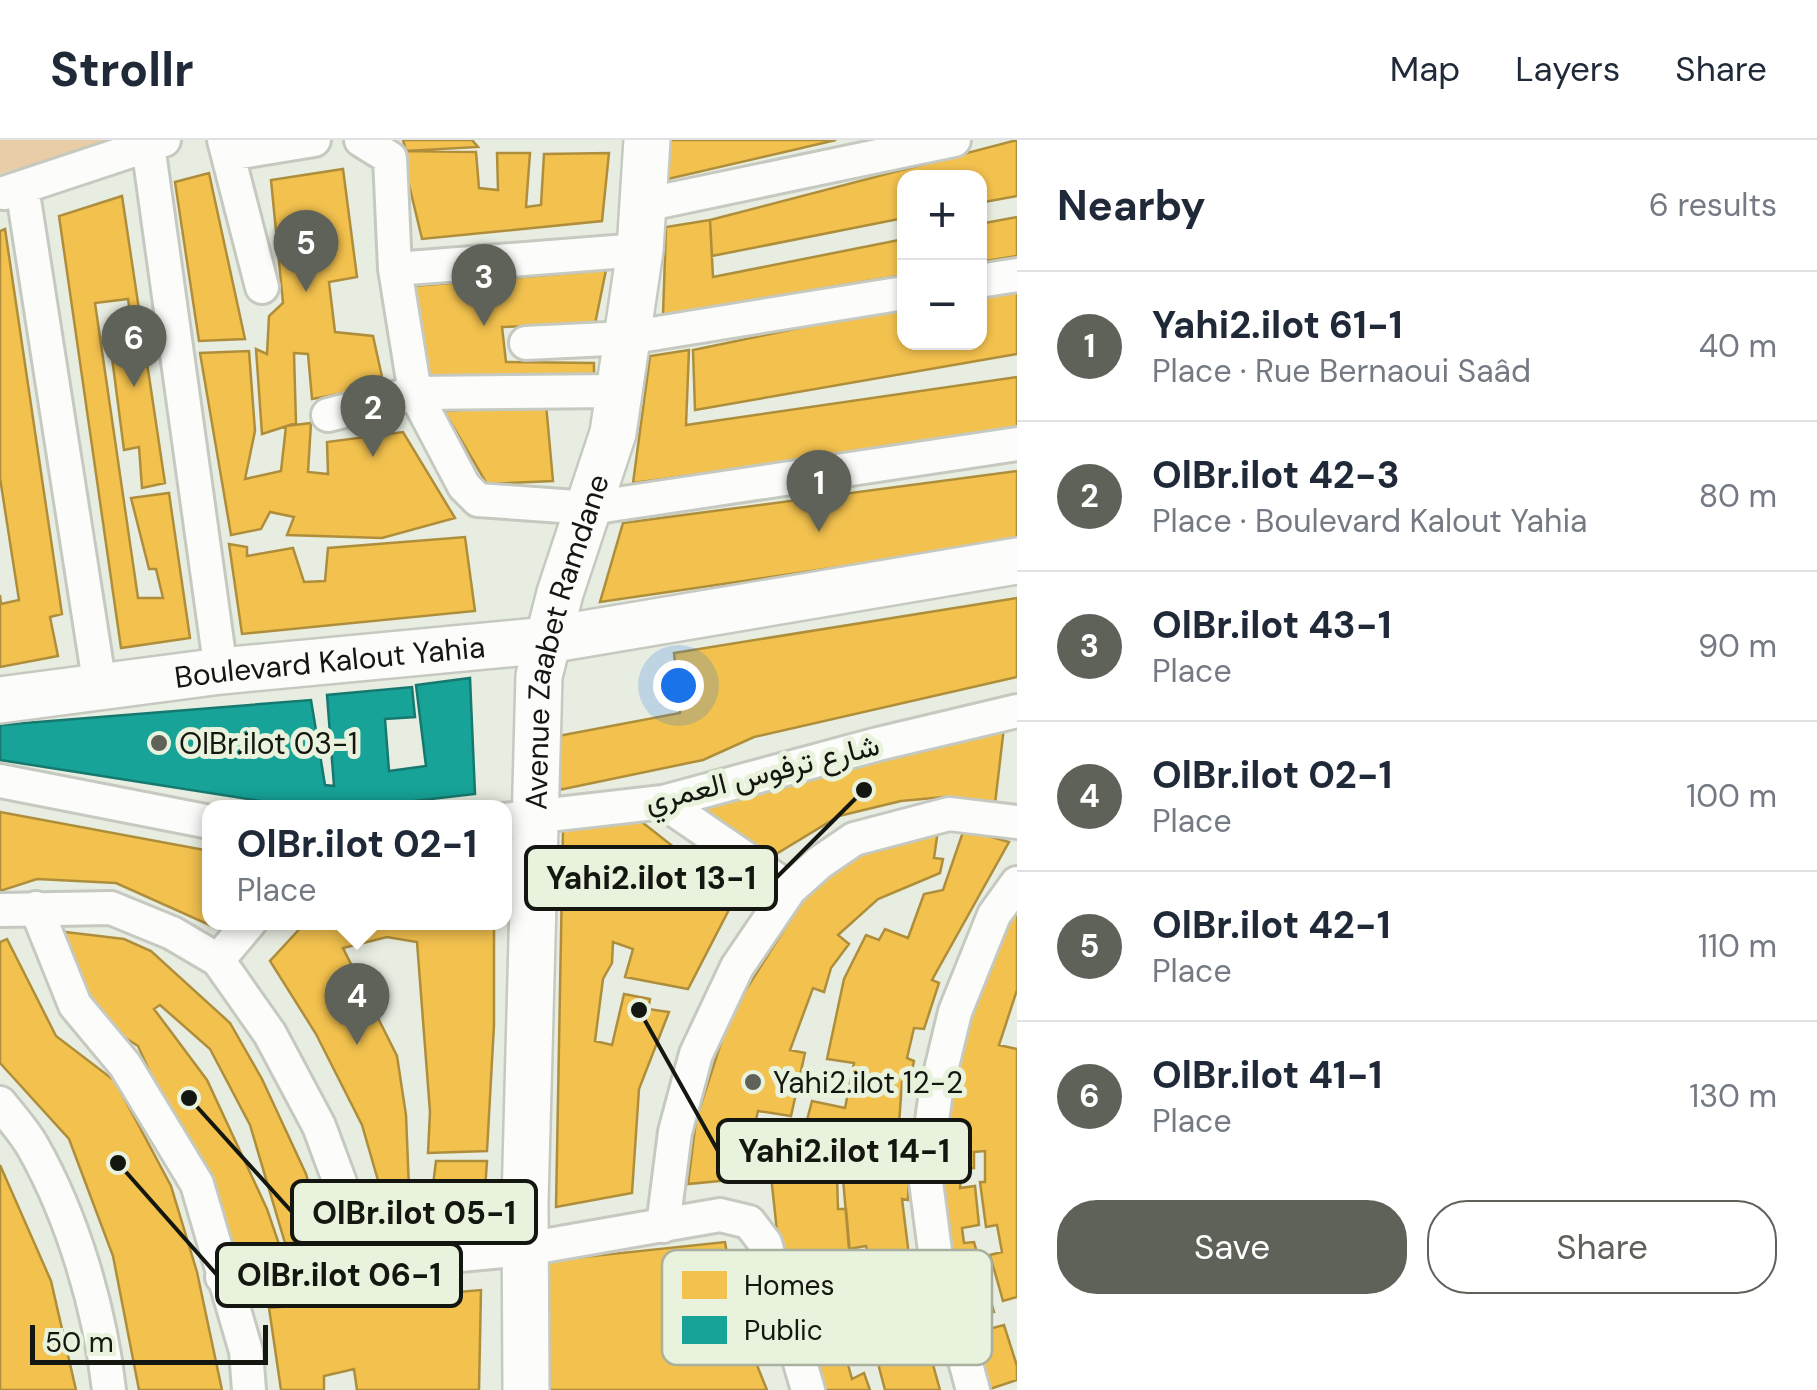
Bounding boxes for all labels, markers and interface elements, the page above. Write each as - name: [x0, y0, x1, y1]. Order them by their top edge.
- text: Strollr: [50, 38, 194, 101]
- text: Map: [1390, 46, 1460, 92]
- text: Layers: [1515, 46, 1620, 92]
- text: Share: [1675, 46, 1767, 92]
- map controls: [897, 170, 987, 350]
- button: +: [897, 170, 987, 260]
- text: Nearby: [1057, 178, 1206, 233]
- text: 6 results: [1649, 184, 1777, 226]
- pin: 5: [274, 210, 338, 292]
- pin: 3: [452, 244, 516, 326]
- button: −: [897, 260, 987, 350]
- text: Yahi2.ilot 61-1: [1152, 300, 1403, 350]
- pin: 6: [102, 304, 166, 387]
- text: 1: [1084, 325, 1095, 367]
- text: 40 m: [1699, 325, 1777, 367]
- text: Place · Rue Bernaoui Saâd: [1152, 350, 1531, 392]
- pin: 2: [340, 374, 406, 457]
- pin: 1: [786, 450, 852, 532]
- text: OlBr.ilot 42-3: [1152, 450, 1400, 500]
- street label: Avenue Zaabet Ramdane: [516, 469, 618, 811]
- text: 2: [1080, 475, 1099, 517]
- text: 80 m: [1699, 475, 1777, 517]
- text: Place · Boulevard Kalout Yahia: [1152, 500, 1588, 542]
- text: OlBr.ilot 43-1: [1152, 600, 1391, 650]
- text: 3: [1080, 625, 1099, 667]
- text: 90 m: [1698, 625, 1777, 667]
- street label: Boulevard Kalout Yahia: [172, 627, 487, 696]
- text: Place: [1152, 650, 1232, 692]
- your location: [653, 660, 704, 711]
- place label: OlBr.ilot 03-1: [179, 724, 358, 763]
- street label: شارع ترفوس العمري: [641, 725, 884, 826]
- marker: OlBr.ilot 03-1: [148, 732, 170, 754]
- text: OlBr.ilot 02-1: [1152, 750, 1392, 800]
- text: 4: [1079, 775, 1100, 817]
- text: 100 m: [1686, 775, 1777, 817]
- popup: [202, 800, 512, 930]
- text: Place: [1152, 800, 1232, 842]
- text: OlBr.ilot 02-1: [237, 819, 477, 869]
- callout: Yahi2.ilot 13-1: [526, 847, 776, 909]
- text: Yahi2.ilot 13-1: [546, 857, 756, 899]
- text: Place: [237, 869, 316, 911]
- text: OlBr.ilot 42-1: [1152, 900, 1391, 950]
- text: 5: [1080, 925, 1099, 967]
- text: 110 m: [1698, 925, 1777, 967]
- text: Place: [1152, 950, 1232, 992]
- pin: 4: [324, 962, 390, 1045]
- text: OlBr.ilot 41-1: [1152, 1050, 1382, 1100]
- place label: Yahi2.ilot 12-2: [773, 1063, 963, 1102]
- marker: Yahi2.ilot 12-2: [742, 1071, 764, 1093]
- text: 6: [1079, 1075, 1100, 1117]
- text: 130 m: [1689, 1075, 1777, 1117]
- text: Place: [1152, 1100, 1232, 1142]
- callout: Yahi2.ilot 14-1: [718, 1120, 970, 1182]
- text: Yahi2.ilot 14-1: [738, 1130, 950, 1172]
- callout: OlBr.ilot 05-1: [292, 1181, 536, 1243]
- text: OlBr.ilot 05-1: [312, 1192, 516, 1234]
- button: Save: [1057, 1200, 1407, 1294]
- button: Share: [1427, 1200, 1777, 1294]
- callout: OlBr.ilot 06-1: [217, 1244, 461, 1306]
- legend: [662, 1250, 992, 1365]
- text: OlBr.ilot 06-1: [237, 1254, 441, 1296]
- text: Homes: [744, 1267, 835, 1304]
- text: Public: [744, 1312, 823, 1349]
- scale bar: [30, 1320, 268, 1364]
- text: 50 m: [45, 1324, 114, 1361]

